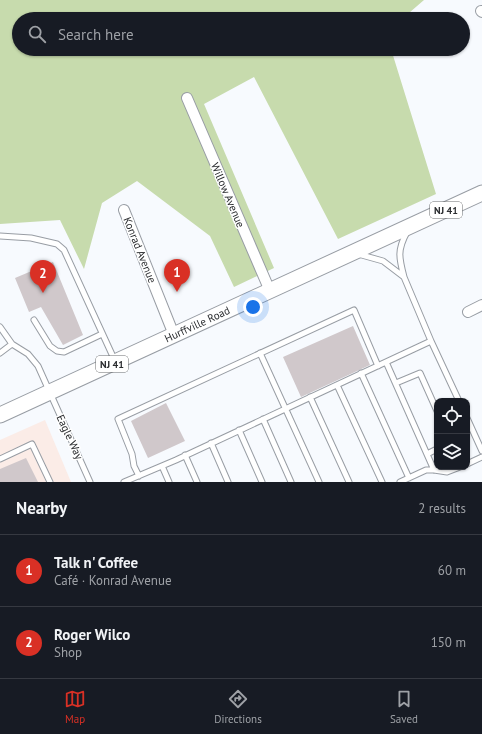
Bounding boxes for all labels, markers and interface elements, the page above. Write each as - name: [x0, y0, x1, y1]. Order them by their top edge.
- search box: [12, 12, 470, 56]
- icon: search: [26, 23, 48, 45]
- text: Search here: [58, 25, 134, 44]
- street label: Willow Avenue: [208, 161, 248, 230]
- road number: NJ 41: [430, 202, 462, 218]
- street label: Konrad Avenue: [120, 215, 160, 286]
- pin: 1: [164, 259, 190, 292]
- pin: 2: [30, 260, 56, 293]
- your location: [243, 297, 263, 317]
- street label: Hurffville Road: [162, 303, 232, 345]
- road number: NJ 41: [96, 356, 128, 372]
- map controls: [434, 398, 470, 470]
- button: locate: [434, 398, 470, 434]
- street label: Eagle Way: [54, 412, 87, 463]
- button: layers: [434, 434, 470, 470]
- text: Nearby: [16, 497, 67, 519]
- text: 2 results: [418, 500, 466, 517]
- text: Talk n' Coffee: [54, 553, 138, 572]
- text: 1: [25, 562, 33, 579]
- text: 60 m: [438, 562, 466, 579]
- text: Café · Konrad Avenue: [54, 572, 172, 589]
- text: Roger Wilco: [54, 625, 130, 644]
- text: 2: [25, 634, 33, 651]
- text: 150 m: [431, 634, 466, 651]
- text: Shop: [54, 644, 82, 661]
- tab: Map: [64, 688, 86, 726]
- tab: Directions: [214, 688, 262, 726]
- tab: Saved: [390, 688, 418, 726]

